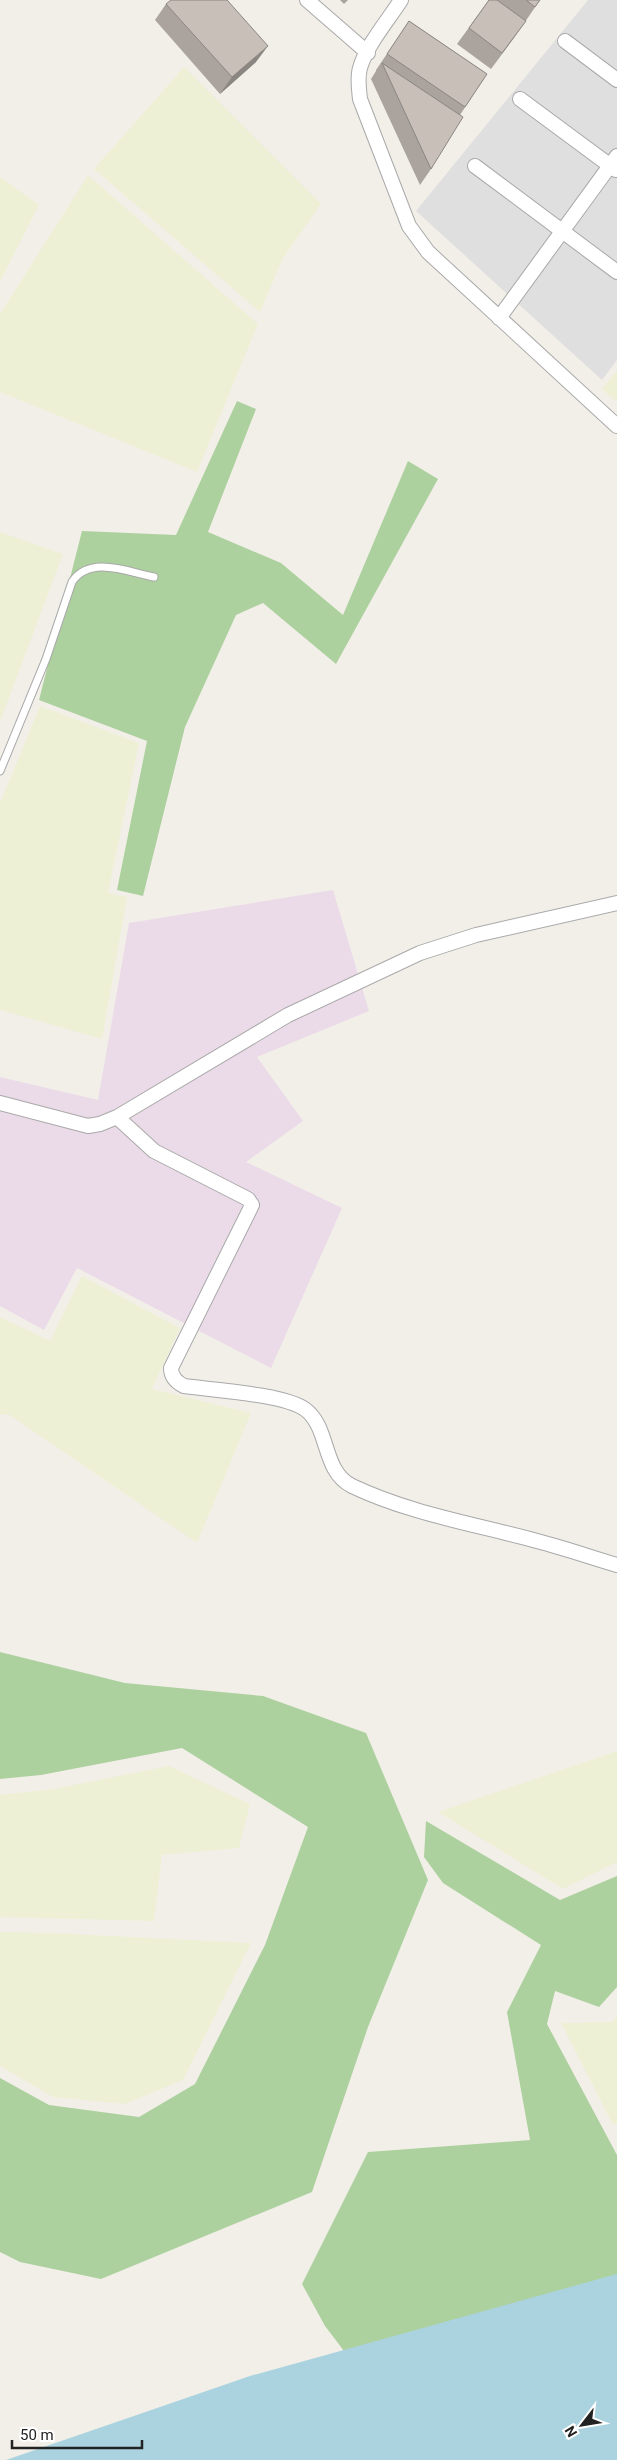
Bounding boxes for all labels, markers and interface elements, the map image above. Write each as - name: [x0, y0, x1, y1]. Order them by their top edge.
- north arrow: [557, 2400, 607, 2450]
- scale bar: [12, 2418, 142, 2450]
- text: N: [561, 2423, 580, 2440]
- text: 50 m: [20, 2426, 54, 2444]

